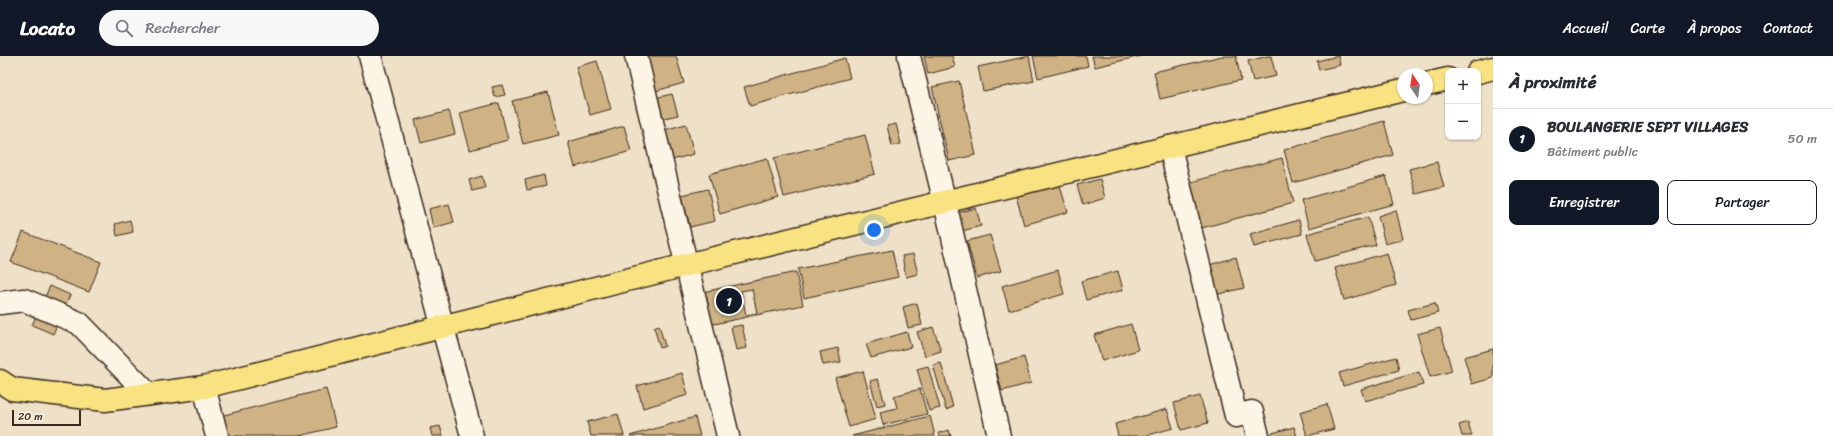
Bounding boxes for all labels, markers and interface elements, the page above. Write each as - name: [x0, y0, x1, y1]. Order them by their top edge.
- search box: [99, 10, 379, 46]
- text: Locato: [20, 12, 75, 45]
- text: Rechercher: [145, 15, 220, 41]
- text: Accueil: [1563, 16, 1609, 41]
- text: Carte: [1631, 16, 1665, 41]
- text: À propos: [1687, 16, 1741, 41]
- text: Contact: [1763, 16, 1813, 41]
- icon: search: [113, 17, 135, 39]
- text: À proximité: [1509, 67, 1596, 97]
- north arrow: [1397, 68, 1433, 104]
- map controls: [1445, 68, 1481, 140]
- button: +: [1445, 68, 1481, 104]
- button: −: [1445, 104, 1481, 140]
- text: BOULANGERIE SEPT VILLAGES: [1547, 114, 1748, 140]
- text: 1: [1519, 127, 1525, 150]
- text: 50 m: [1787, 127, 1817, 150]
- text: Bâtiment public: [1547, 140, 1638, 163]
- button: Enregistrer: [1509, 180, 1659, 225]
- button: Partager: [1667, 180, 1817, 225]
- your location: [864, 220, 884, 240]
- pin: 1: [716, 286, 742, 316]
- text: 20 m: [18, 407, 43, 426]
- scale bar: [12, 408, 81, 427]

